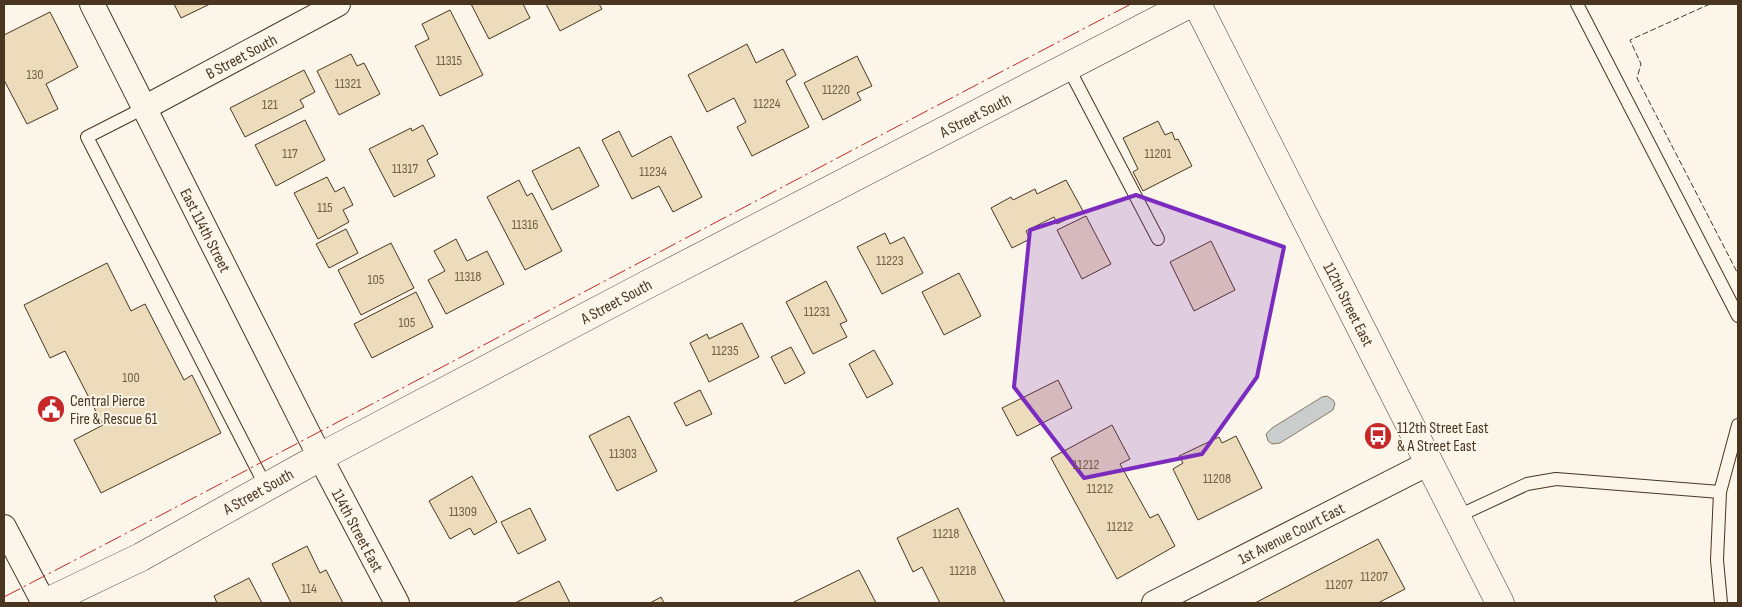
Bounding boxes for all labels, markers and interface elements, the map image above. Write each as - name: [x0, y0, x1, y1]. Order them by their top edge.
- street label: B Street South: [203, 31, 281, 84]
- house number: 11315: [436, 52, 462, 69]
- house number: 130: [26, 66, 44, 83]
- house number: 11321: [335, 75, 361, 92]
- house number: 11220: [822, 81, 850, 98]
- street label: A Street South: [936, 90, 1015, 143]
- house number: 11224: [753, 95, 781, 112]
- house number: 121: [262, 96, 278, 113]
- house number: 117: [282, 145, 298, 162]
- house number: 11201: [1145, 145, 1172, 162]
- house number: 11317: [392, 160, 418, 177]
- house number: 11234: [639, 163, 667, 180]
- street label: East 114th Street: [175, 186, 234, 276]
- house number: 115: [317, 199, 333, 216]
- house number: 11316: [512, 216, 538, 233]
- house number: 11223: [876, 252, 904, 269]
- street label: 112th Street East: [1318, 260, 1377, 350]
- house number: 11318: [455, 268, 481, 285]
- house number: 105: [368, 271, 385, 288]
- street label: A Street South: [577, 276, 655, 329]
- house number: 11231: [804, 303, 830, 320]
- house number: 105: [399, 314, 416, 331]
- house number: 11235: [711, 342, 739, 359]
- house number: 100: [122, 369, 140, 386]
- place label: Central Pierce Fire & Rescue 61: [70, 392, 158, 429]
- public building icon: Central Pierce Fire & Rescue 61: [36, 394, 66, 424]
- place label: 112th Street East & A Street East: [1397, 419, 1489, 456]
- bus stop icon: 112th Street East & A Street East: [1363, 421, 1393, 451]
- house number: 11303: [609, 445, 637, 462]
- house number: 11212: [1073, 456, 1100, 473]
- street label: A Street South: [219, 465, 297, 520]
- house number: 11208: [1203, 470, 1231, 487]
- house number: 11212: [1087, 480, 1114, 497]
- street label: 114th Street East: [327, 486, 387, 576]
- street label: 1st Avenue Court East: [1235, 499, 1348, 569]
- house number: 11309: [449, 503, 477, 520]
- house number: 11212: [1107, 518, 1134, 535]
- house number: 11218: [933, 525, 959, 542]
- house number: 11218: [950, 562, 976, 579]
- house number: 11207: [1360, 568, 1388, 585]
- house number: 11207: [1325, 576, 1353, 593]
- house number: 114: [301, 580, 317, 597]

